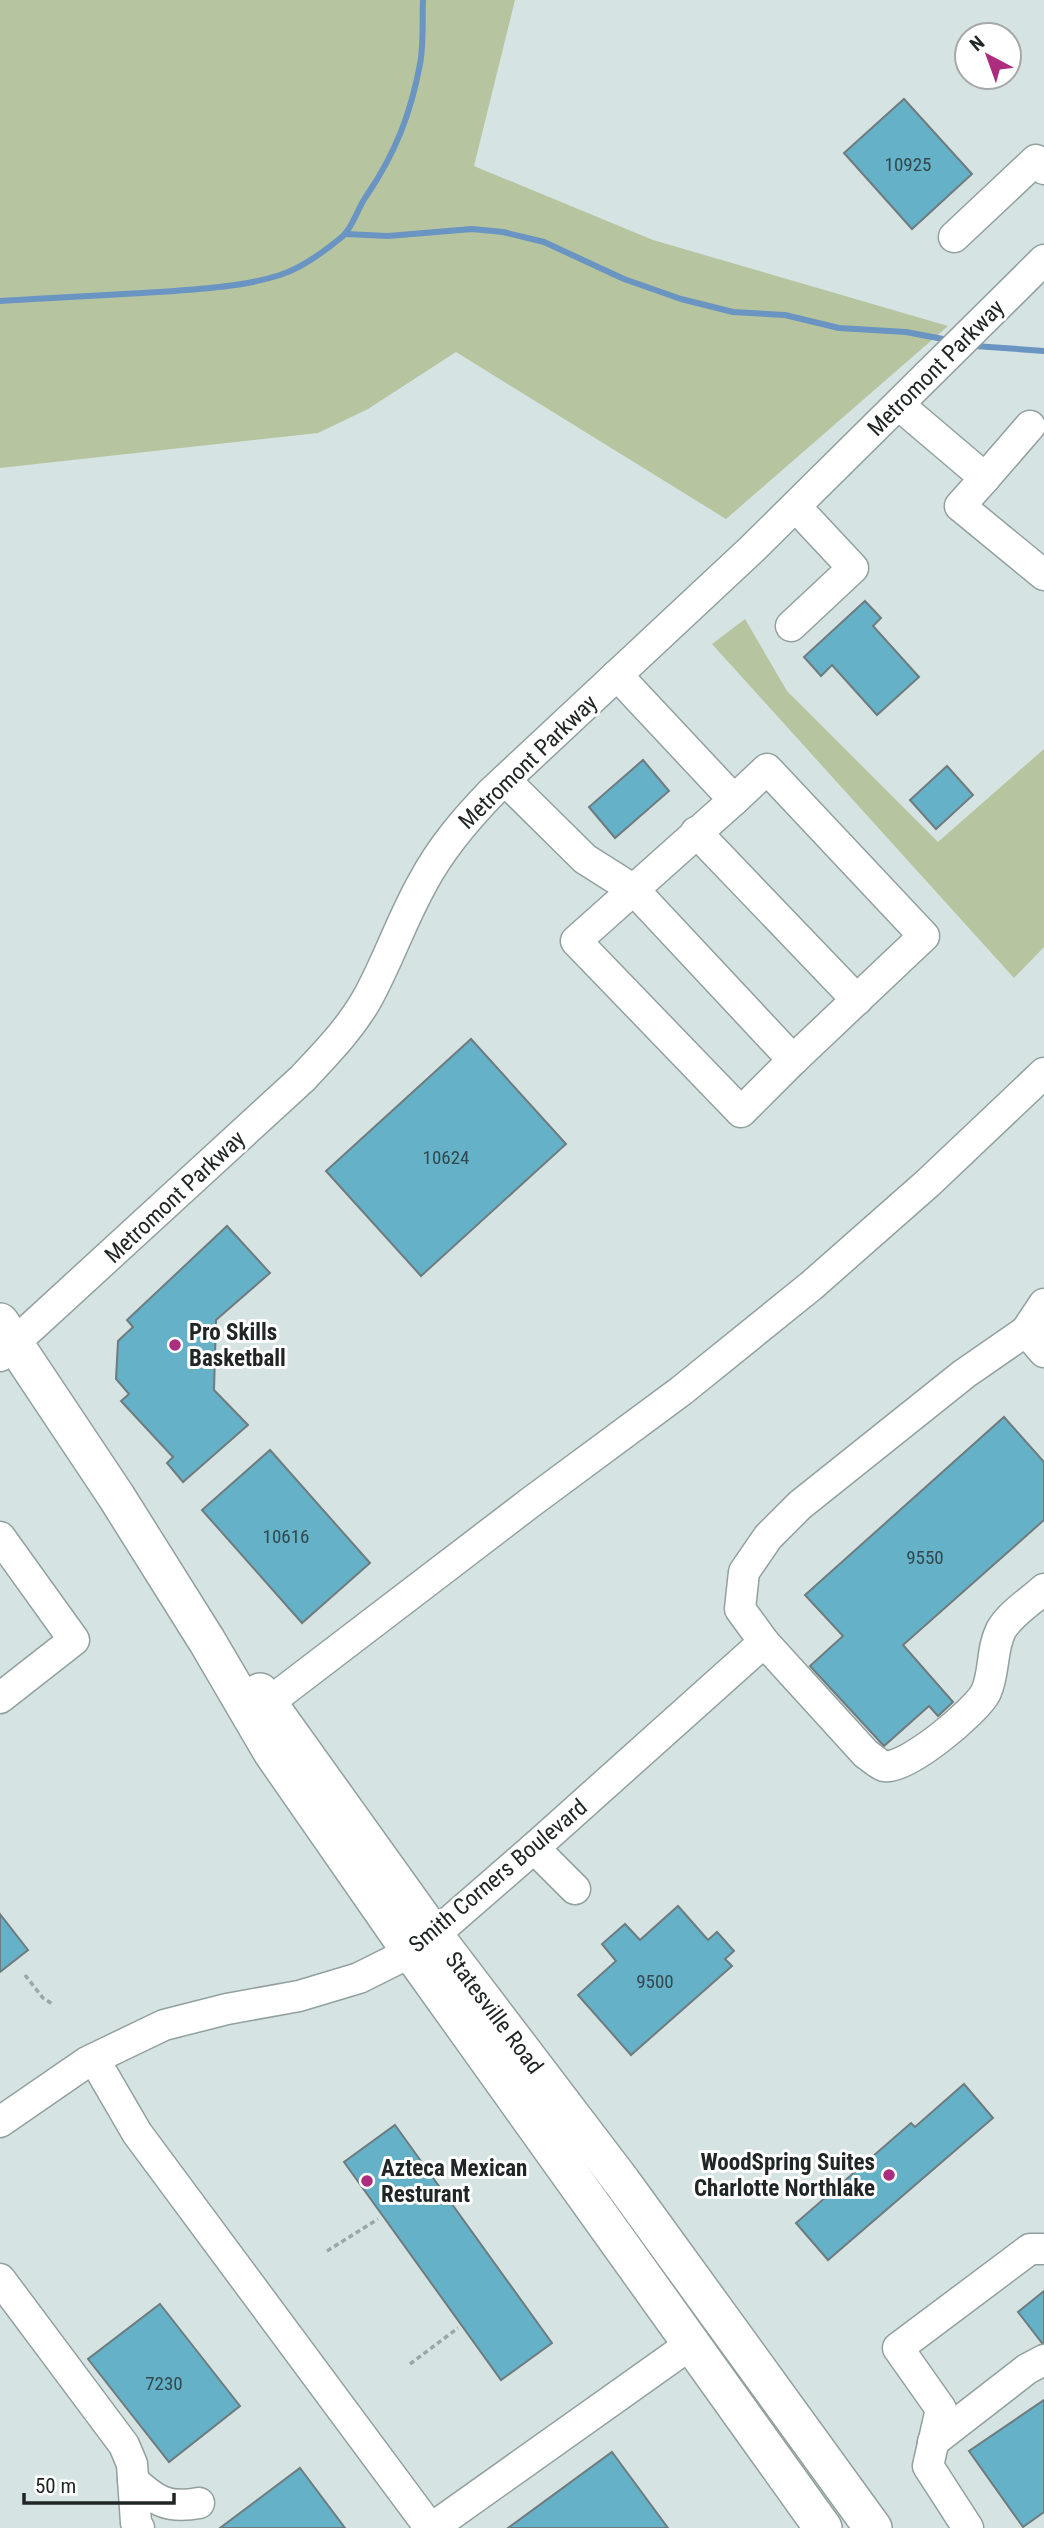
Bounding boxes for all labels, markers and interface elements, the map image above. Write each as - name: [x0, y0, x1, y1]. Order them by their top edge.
- north arrow: [953, 21, 1023, 91]
- text: N: [965, 31, 989, 56]
- house number: 10925: [885, 153, 931, 176]
- street label: Metromont Parkway: [862, 294, 1010, 442]
- street label: Metromont Parkway: [453, 689, 603, 835]
- street label: Metromont Parkway: [99, 1125, 251, 1269]
- house number: 10624: [423, 1146, 469, 1169]
- place label: Pro Skills Basketball: [189, 1319, 286, 1372]
- marker: Pro Skills Basketball: [167, 1337, 183, 1353]
- house number: 10616: [263, 1525, 309, 1548]
- house number: 9550: [906, 1546, 944, 1569]
- street label: Smith Corners Boulevard: [404, 1794, 592, 1958]
- street label: Statesville Road: [439, 1947, 549, 2079]
- house number: 9500: [636, 1970, 674, 1993]
- place label: WoodSpring Suites Charlotte Northlake: [694, 2149, 875, 2202]
- place label: Azteca Mexican Resturant: [381, 2155, 527, 2208]
- marker: WoodSpring Suites Charlotte Northlake: [881, 2167, 897, 2183]
- marker: Azteca Mexican Resturant: [359, 2173, 375, 2189]
- house number: 7230: [145, 2372, 183, 2395]
- scale bar: [24, 2462, 175, 2506]
- text: 50 m: [35, 2474, 76, 2498]

